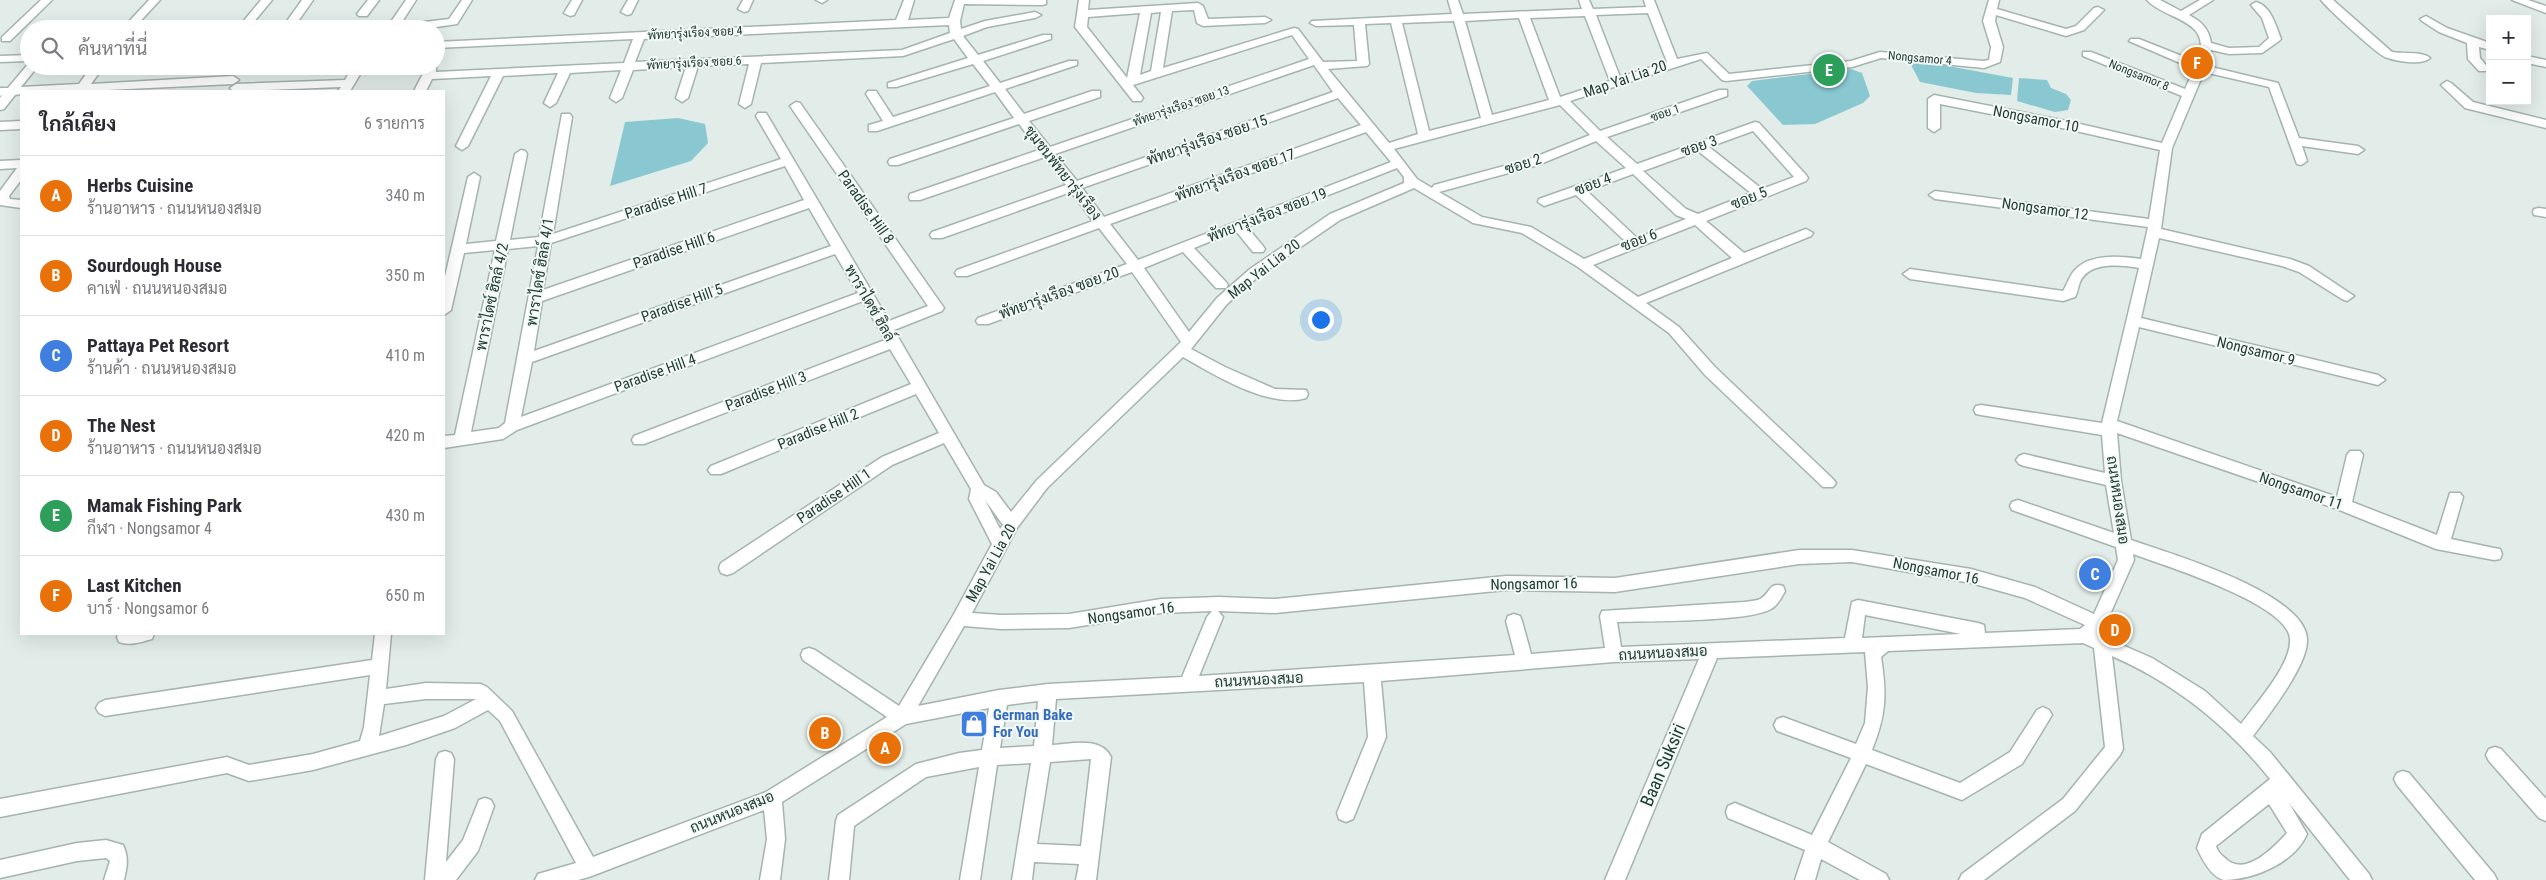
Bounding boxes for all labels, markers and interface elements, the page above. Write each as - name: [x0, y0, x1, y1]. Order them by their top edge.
- map controls: [2486, 15, 2531, 105]
- button: +: [2486, 15, 2531, 60]
- search box: [20, 20, 445, 75]
- street label: พัทยารุ่งเรือง ซอย 4: [647, 24, 743, 44]
- icon: search: [38, 34, 66, 62]
- text: ค้นหาที่นี่: [78, 37, 147, 60]
- pin: F: [2181, 44, 2213, 82]
- street label: Nongsamor 4: [1888, 48, 1952, 68]
- pin: E: [1813, 51, 1845, 89]
- street label: พัทยารุ่งเรือง ซอย 6: [646, 54, 742, 74]
- street label: Map Yai Lia 20: [1581, 56, 1669, 102]
- street label: Nongsamor 8: [2107, 57, 2171, 93]
- button: −: [2486, 60, 2531, 105]
- street label: พัทยารุ่งเรือง ซอย 13: [1131, 83, 1232, 131]
- street label: ซอย 1: [1649, 102, 1681, 124]
- street label: Nongsamor 10: [1991, 102, 2081, 136]
- street label: พัทยารุ่งเรือง ซอย 15: [1144, 110, 1270, 171]
- text: ใกล้เคียง: [40, 112, 116, 136]
- text: 6 รายการ: [364, 114, 425, 133]
- street label: ชุมชนพัทยารุ่งเรือง: [1019, 122, 1106, 225]
- street label: ซอย 3: [1678, 131, 1720, 161]
- street label: พัทยารุ่งเรือง ซอย 17: [1172, 144, 1298, 207]
- street label: ซอย 2: [1502, 150, 1544, 178]
- street label: Paradise Hill 8: [834, 167, 898, 247]
- street label: ซอย 4: [1572, 169, 1614, 199]
- text: Herbs Cuisine: [87, 174, 193, 197]
- street label: Paradise Hill 7: [623, 179, 709, 223]
- street label: พัทยารุ่งเรือง ซอย 19: [1204, 183, 1330, 248]
- street label: ซอย 5: [1728, 183, 1770, 213]
- text: A: [51, 186, 61, 205]
- text: 340 m: [386, 186, 425, 205]
- street label: Nongsamor 12: [2001, 194, 2089, 224]
- text: ร้านอาหาร · ถนนหนองสมอ: [87, 199, 262, 218]
- street label: พาราไดซ์ ฮิลล์ 4/1: [522, 216, 557, 328]
- street label: ซอย 6: [1618, 225, 1660, 255]
- street label: Paradise Hill 6: [631, 228, 717, 272]
- street label: Map Yai Lia 20: [1224, 235, 1304, 303]
- street label: พาราไดซ์ ฮิลล์ 4/2: [471, 241, 512, 353]
- text: Sourdough House: [87, 254, 222, 277]
- street label: พาราไดซ์ ฮิลล์: [841, 261, 900, 345]
- street label: พัทยารุ่งเรือง ซอย 20: [996, 262, 1122, 325]
- text: B: [52, 266, 60, 285]
- text: 350 m: [386, 266, 425, 285]
- text: คาเฟ่ · ถนนหนองสมอ: [87, 279, 227, 298]
- street label: Paradise Hill 5: [639, 280, 725, 326]
- your location: [1308, 307, 1334, 333]
- street label: Nongsamor 9: [2215, 333, 2297, 369]
- text: Pattaya Pet Resort: [87, 334, 229, 357]
- text: C: [51, 346, 61, 365]
- text: 410 m: [386, 346, 425, 365]
- street label: Paradise Hill 4: [612, 350, 698, 396]
- text: ร้านค้า · ถนนหนองสมอ: [87, 359, 237, 378]
- street label: Paradise Hill 3: [723, 367, 809, 415]
- street label: Paradise Hill 2: [775, 405, 861, 453]
- text: The Nest: [87, 414, 155, 437]
- text: D: [51, 426, 61, 445]
- text: 420 m: [386, 426, 425, 445]
- text: ร้านอาหาร · ถนนหนองสมอ: [87, 439, 262, 458]
- street label: ถนนหนองสมอ: [2103, 455, 2133, 545]
- street label: Paradise Hill 1: [794, 465, 874, 527]
- street label: Nongsamor 11: [2257, 468, 2345, 514]
- text: Mamak Fishing Park: [87, 494, 242, 517]
- text: E: [52, 506, 60, 525]
- text: 430 m: [386, 506, 425, 525]
- text: กีฬา · Nongsamor 4: [87, 519, 212, 538]
- street label: Map Yai Lia 20: [962, 521, 1020, 605]
- street label: Nongsamor 16: [1891, 554, 1981, 588]
- pin: C: [2079, 555, 2111, 593]
- text: Last Kitchen: [87, 574, 182, 597]
- street label: Nongsamor 16: [1490, 574, 1578, 594]
- text: F: [52, 586, 60, 605]
- text: 650 m: [386, 586, 425, 605]
- street label: Nongsamor 16: [1087, 598, 1175, 628]
- text: บาร์ · Nongsamor 6: [87, 599, 209, 618]
- pin: D: [2099, 611, 2131, 649]
- street label: ถนนหนองสมอ: [1618, 642, 1708, 664]
- street label: ถนนหนองสมอ: [1214, 669, 1304, 691]
- place label: German Bake For You: [993, 706, 1073, 741]
- shop icon: German Bake For You: [959, 709, 989, 739]
- pin: B: [809, 714, 841, 752]
- street label: Baan Suksiri: [1636, 720, 1689, 809]
- pin: A: [869, 729, 901, 767]
- street label: ถนนหนองสมอ: [687, 787, 777, 837]

